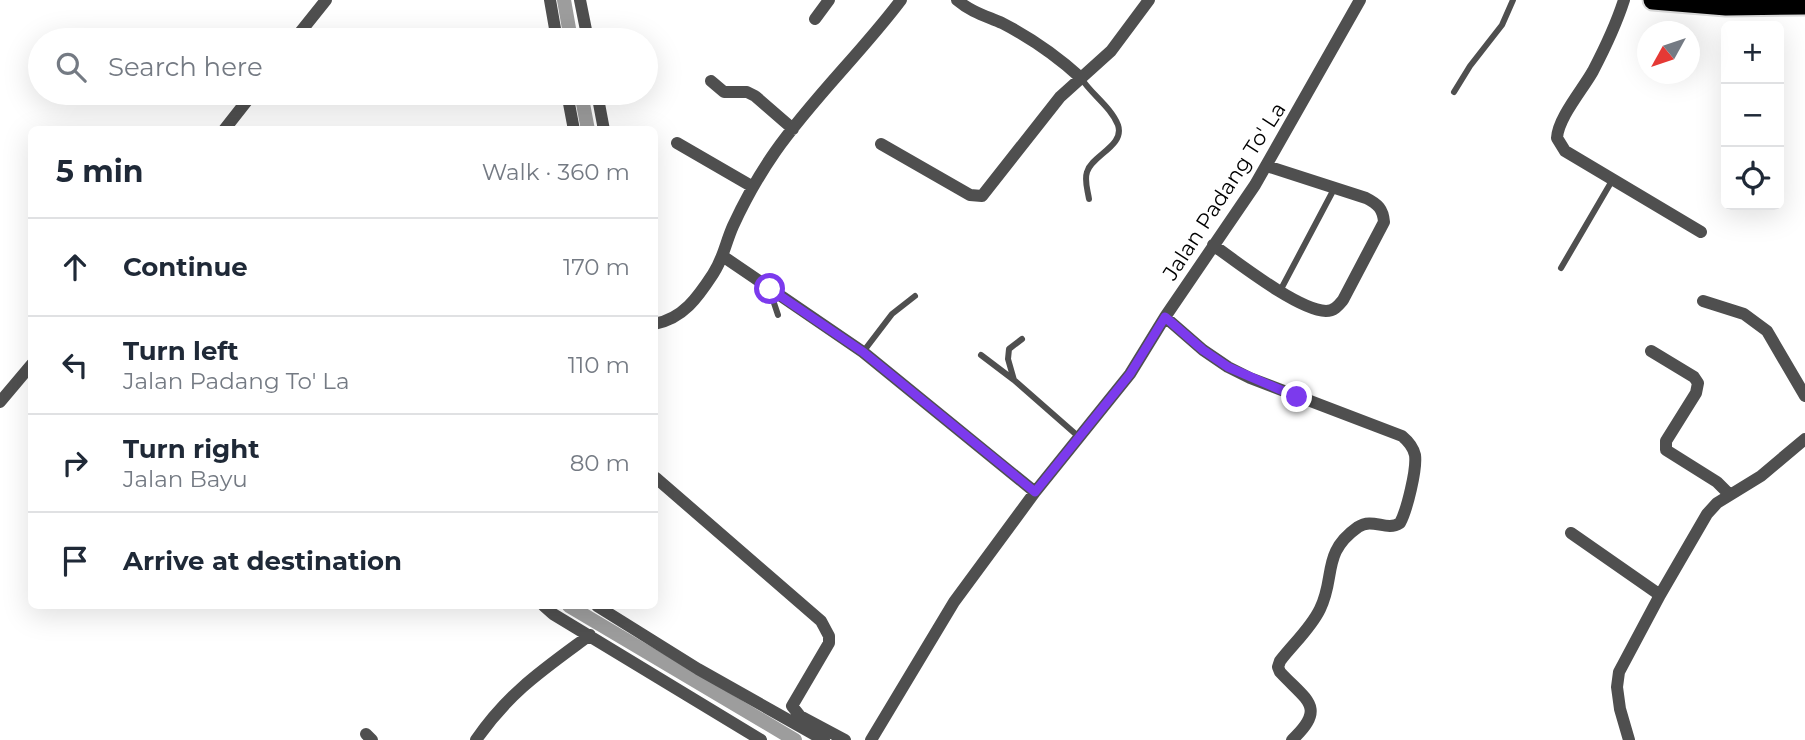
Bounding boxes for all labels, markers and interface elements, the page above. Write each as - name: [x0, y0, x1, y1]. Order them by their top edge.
- north arrow: [1637, 21, 1700, 84]
- map controls: [1721, 21, 1784, 210]
- button: +: [1721, 21, 1784, 84]
- search box: [28, 28, 658, 105]
- icon: search: [52, 48, 90, 86]
- text: Search here: [108, 51, 263, 83]
- button: −: [1721, 84, 1784, 147]
- street label: Jalan Padang To' La: [1157, 97, 1291, 285]
- button: locate: [1721, 147, 1784, 210]
- text: 5 min: [56, 153, 144, 190]
- text: Walk · 360 m: [482, 158, 630, 186]
- icon: ahead: [56, 248, 94, 286]
- text: Continue: [123, 251, 248, 283]
- text: 170 m: [563, 253, 630, 281]
- route start: [754, 273, 785, 304]
- text: Turn left: [123, 335, 239, 367]
- icon: left: [56, 346, 94, 384]
- text: 110 m: [568, 351, 630, 379]
- text: Jalan Padang To' La: [123, 367, 349, 395]
- route end: [1281, 381, 1312, 412]
- text: Turn right: [123, 433, 259, 465]
- icon: right: [56, 444, 94, 482]
- text: 80 m: [570, 449, 630, 477]
- text: Jalan Bayu: [123, 465, 248, 493]
- icon: arrive: [56, 542, 94, 580]
- text: Arrive at destination: [123, 545, 402, 577]

